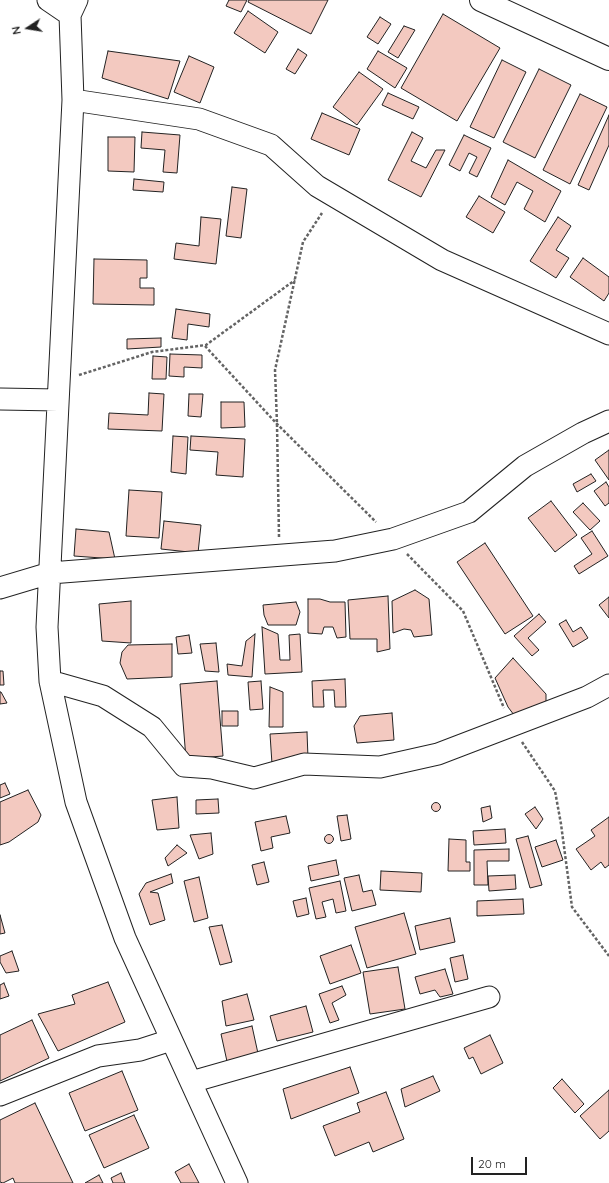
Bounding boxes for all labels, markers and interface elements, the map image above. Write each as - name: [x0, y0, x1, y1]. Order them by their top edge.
- north arrow: [8, 8, 48, 48]
- text: N: [9, 25, 24, 36]
- scale bar: [473, 1149, 529, 1175]
- text: 20 m: [478, 1156, 506, 1171]

